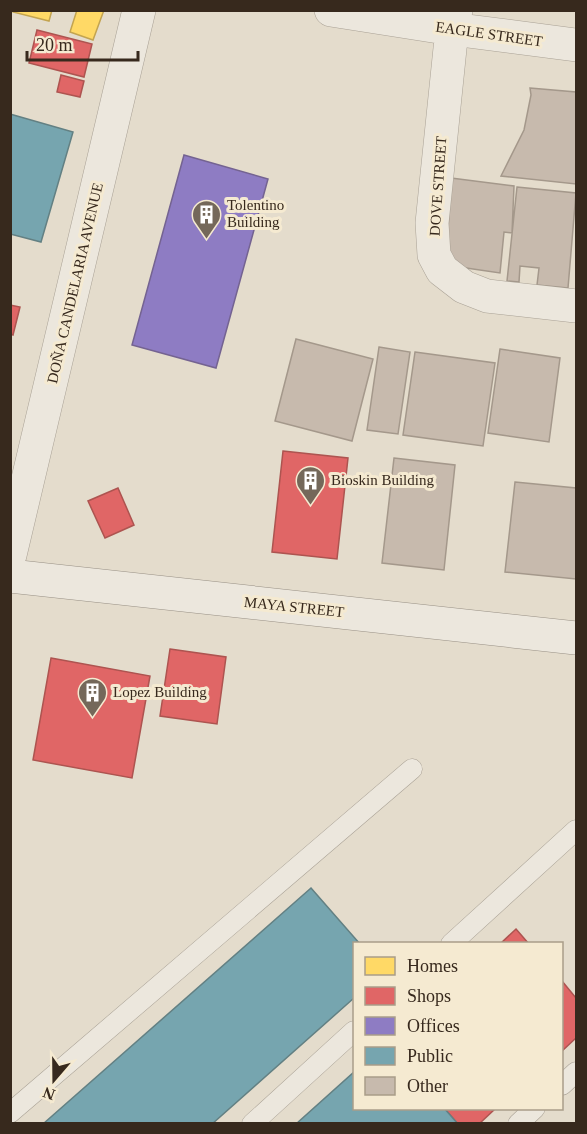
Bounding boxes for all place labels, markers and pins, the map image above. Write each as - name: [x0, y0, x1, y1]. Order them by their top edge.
- place label: Tolentino Building: [227, 197, 284, 230]
- building icon: Tolentino Building: [190, 198, 222, 240]
- building icon: Bioskin Building: [294, 464, 326, 506]
- place label: Bioskin Building: [331, 472, 434, 488]
- building icon: Lopez Building: [76, 676, 108, 718]
- place label: Lopez Building: [113, 684, 207, 700]

